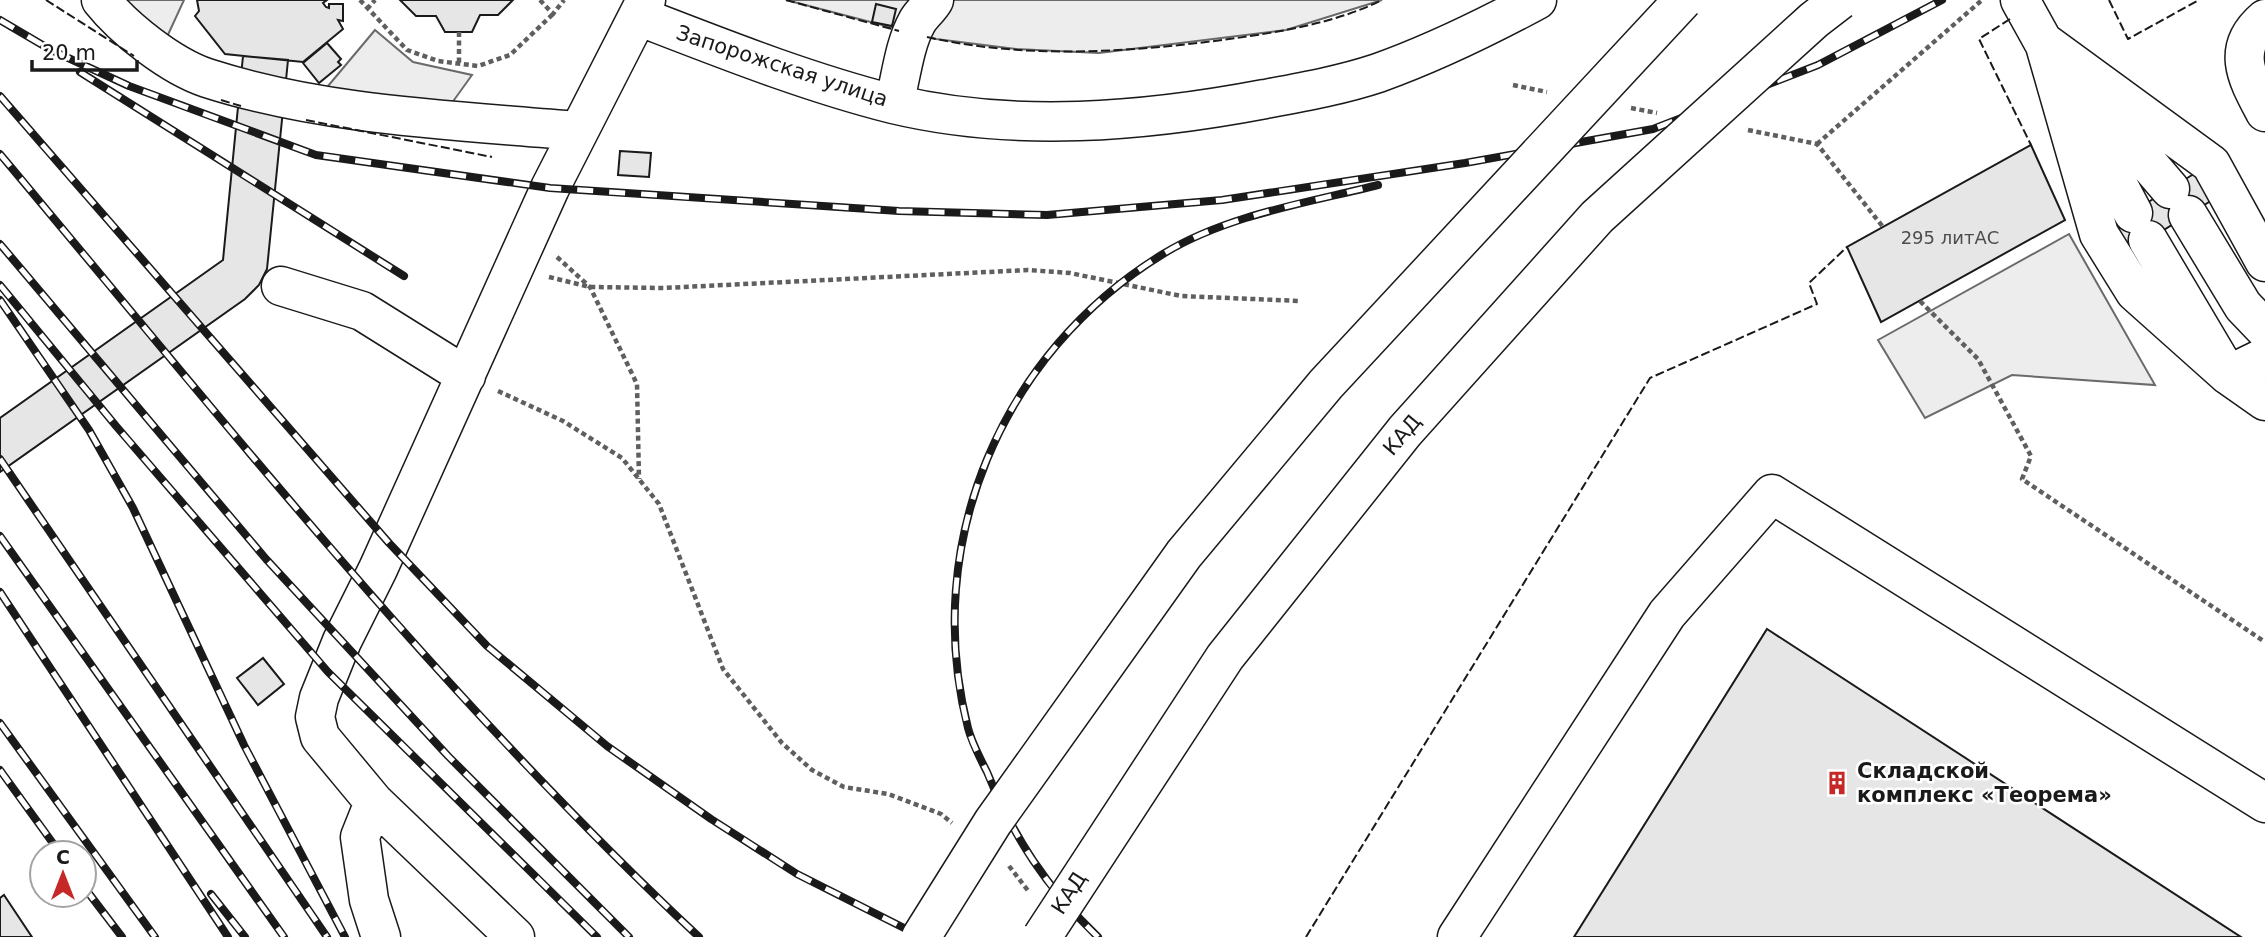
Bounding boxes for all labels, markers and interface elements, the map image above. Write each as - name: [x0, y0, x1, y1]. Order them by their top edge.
- street label: Запорожская улица: [673, 20, 891, 112]
- scale bar: [32, 28, 136, 72]
- text: 20 m: [42, 41, 96, 65]
- house number: 295 литАС: [1901, 227, 1999, 248]
- street label: КАД: [1378, 410, 1426, 460]
- place label: Складской комплекс «Теорема»: [1857, 759, 2112, 807]
- building icon: Складской комплекс «Теорема»: [1823, 769, 1851, 797]
- north arrow: [28, 839, 98, 909]
- text: С: [56, 846, 70, 868]
- street label: КАД: [1046, 867, 1092, 919]

